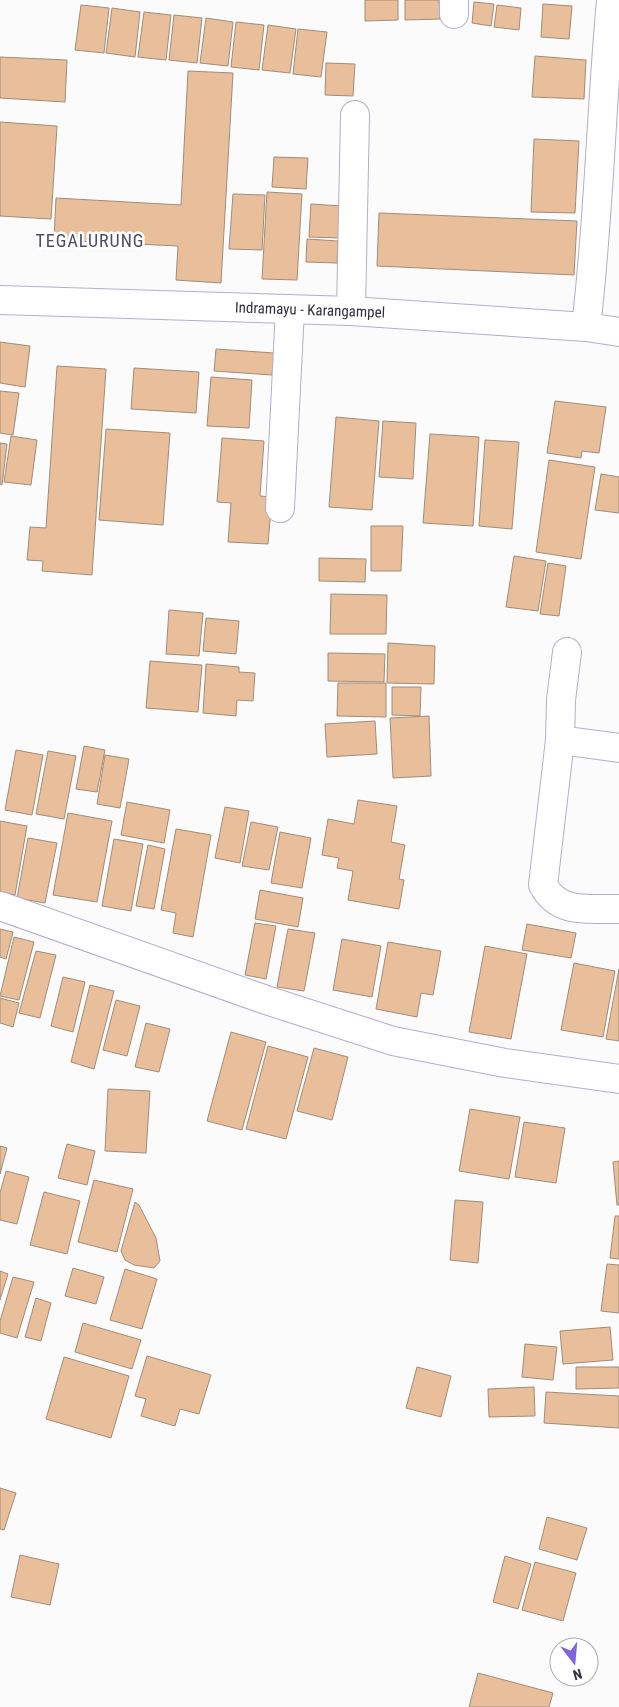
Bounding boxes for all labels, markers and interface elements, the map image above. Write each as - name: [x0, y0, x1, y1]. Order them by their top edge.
- district label: TEGALURUNG: [36, 230, 144, 251]
- street label: Indramayu - Karangampel: [235, 298, 385, 322]
- north arrow: [549, 1637, 599, 1687]
- text: N: [571, 1666, 584, 1683]

